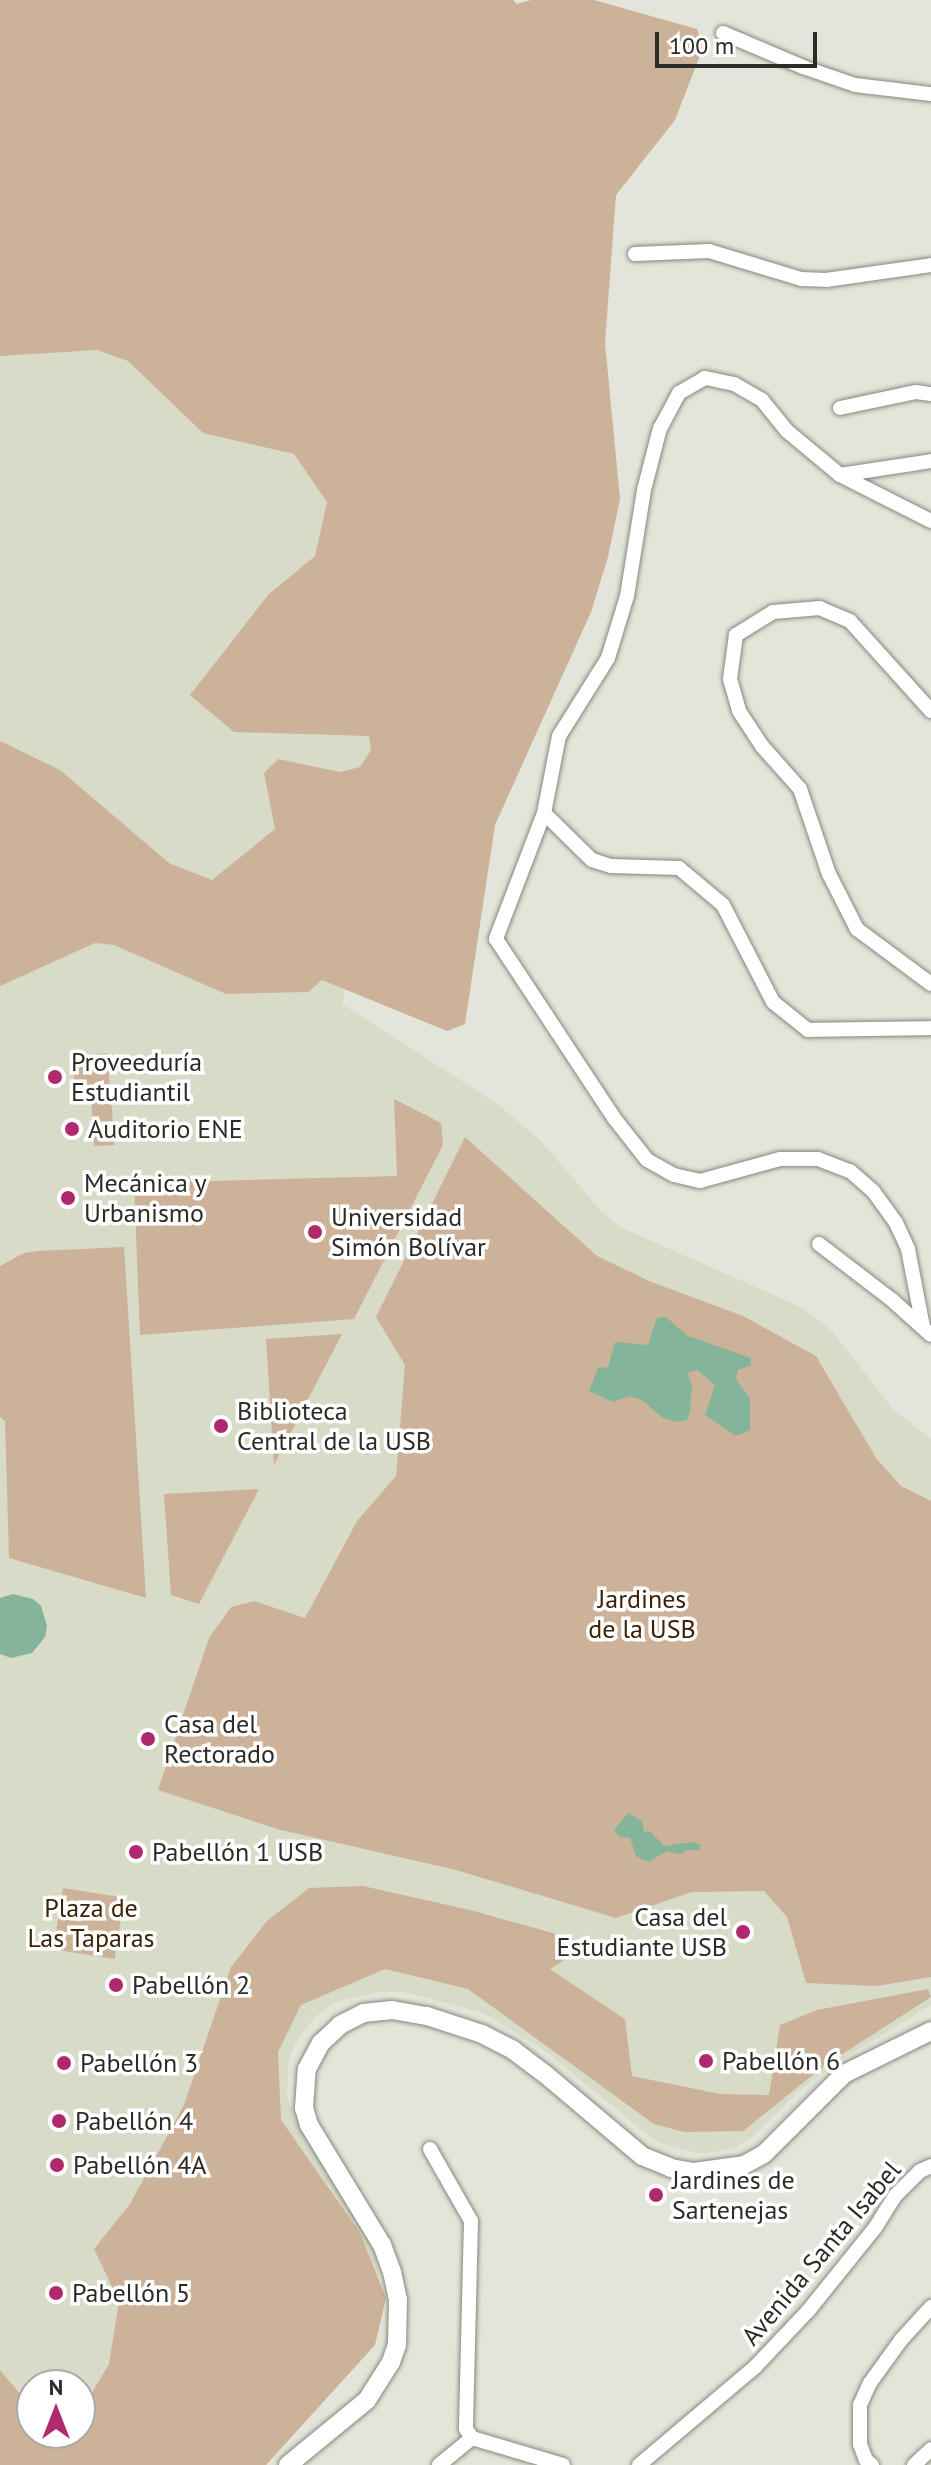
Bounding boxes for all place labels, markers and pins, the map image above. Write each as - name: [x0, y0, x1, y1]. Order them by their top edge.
- place label: Proveeduría Estudiantil: [71, 1046, 202, 1108]
- marker: Proveeduría Estudiantil: [46, 1068, 64, 1086]
- place label: Auditorio ENE: [88, 1113, 243, 1145]
- marker: Auditorio ENE: [63, 1120, 81, 1138]
- place label: Mecánica y Urbanismo: [84, 1167, 207, 1228]
- marker: Mecánica y Urbanismo: [59, 1189, 77, 1207]
- place label: Universidad Simón Bolívar: [331, 1201, 486, 1262]
- marker: Universidad Simón Bolívar: [306, 1223, 324, 1241]
- place label: Biblioteca Central de la USB: [237, 1395, 431, 1456]
- marker: Biblioteca Central de la USB: [212, 1417, 230, 1435]
- place label: Casa del Rectorado: [164, 1708, 275, 1770]
- marker: Casa del Rectorado: [139, 1730, 157, 1748]
- place label: Pabellón 1 USB: [152, 1836, 323, 1868]
- marker: Pabellón 1 USB: [127, 1843, 145, 1861]
- place label: Casa del Estudiante USB: [557, 1901, 727, 1962]
- marker: Casa del Estudiante USB: [734, 1923, 752, 1941]
- place label: Pabellón 2: [132, 1969, 250, 2001]
- marker: Pabellón 2: [107, 1976, 125, 1994]
- place label: Pabellón 6: [722, 2045, 840, 2077]
- place label: Pabellón 3: [80, 2047, 198, 2079]
- marker: Pabellón 6: [697, 2052, 715, 2070]
- marker: Pabellón 3: [55, 2054, 73, 2072]
- place label: Pabellón 4: [75, 2105, 193, 2137]
- marker: Pabellón 4: [50, 2112, 68, 2130]
- place label: Pabellón 4A: [73, 2149, 206, 2181]
- marker: Pabellón 4A: [48, 2156, 66, 2174]
- place label: Jardines de Sartenejas: [672, 2164, 795, 2226]
- marker: Jardines de Sartenejas: [647, 2186, 665, 2204]
- place label: Pabellón 5: [72, 2277, 190, 2309]
- marker: Pabellón 5: [47, 2284, 65, 2302]

